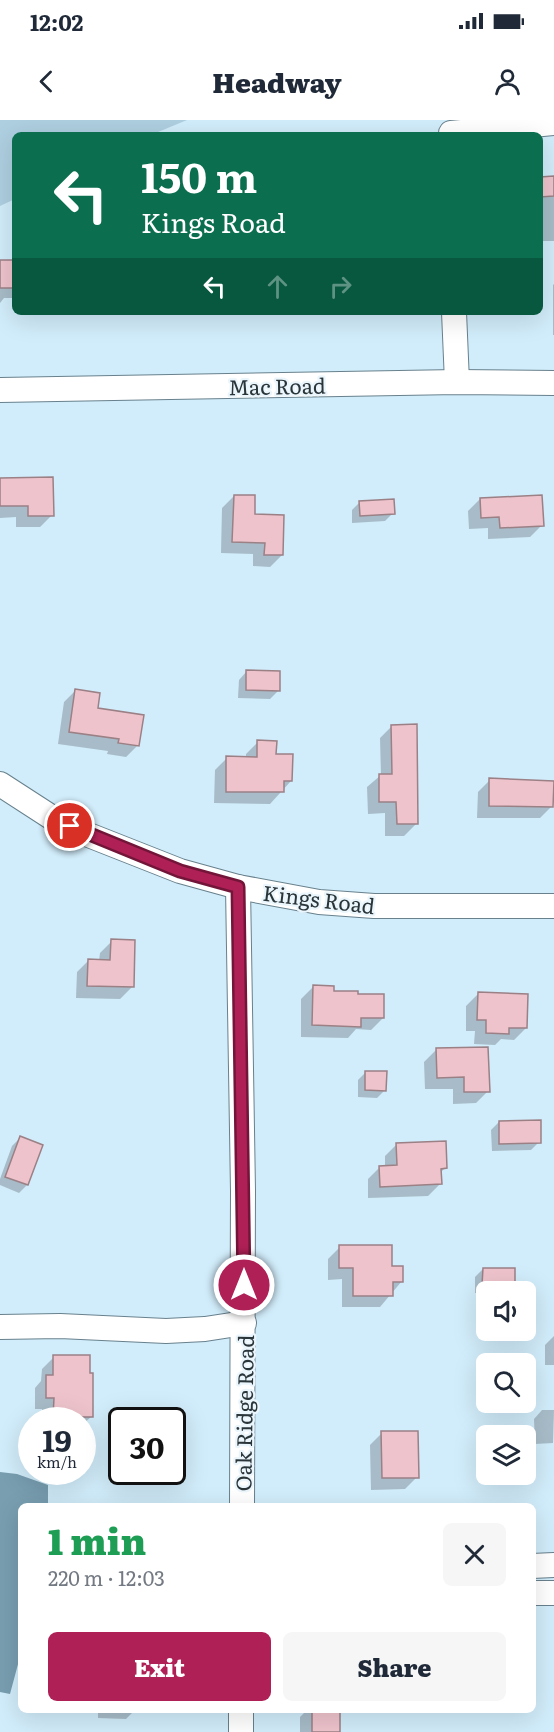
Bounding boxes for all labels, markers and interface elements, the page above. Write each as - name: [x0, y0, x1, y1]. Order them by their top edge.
- text: 12:02: [30, 5, 83, 38]
- text: Headway: [212, 61, 342, 101]
- icon: back: [30, 65, 63, 98]
- icon: person: [491, 65, 524, 98]
- text: 150 m: [141, 144, 257, 206]
- icon: left: [42, 156, 120, 234]
- text: Kings Road: [141, 201, 286, 241]
- icon: left: [198, 270, 231, 303]
- icon: ahead: [261, 270, 294, 303]
- icon: right: [324, 270, 357, 303]
- street label: Mac Road: [228, 369, 326, 401]
- pin: [44, 800, 95, 851]
- icon: arrive: [53, 809, 86, 842]
- street label: Kings Road: [261, 876, 377, 920]
- position arrow: [212, 1253, 276, 1317]
- map controls: [476, 1281, 536, 1485]
- button: sound: [476, 1281, 536, 1341]
- street label: Oak Ridge Road: [226, 1334, 260, 1492]
- button: search: [476, 1353, 536, 1413]
- speed limit sign: 30: [108, 1407, 186, 1485]
- text: 19: [42, 1417, 72, 1461]
- button: layers: [476, 1425, 536, 1485]
- text: km/h: [37, 1450, 77, 1473]
- text: 1 min: [48, 1513, 146, 1566]
- button: close: [443, 1523, 506, 1586]
- text: 220 m · 12:03: [48, 1562, 165, 1592]
- button: Exit: [48, 1632, 271, 1701]
- button: Share: [283, 1632, 506, 1701]

